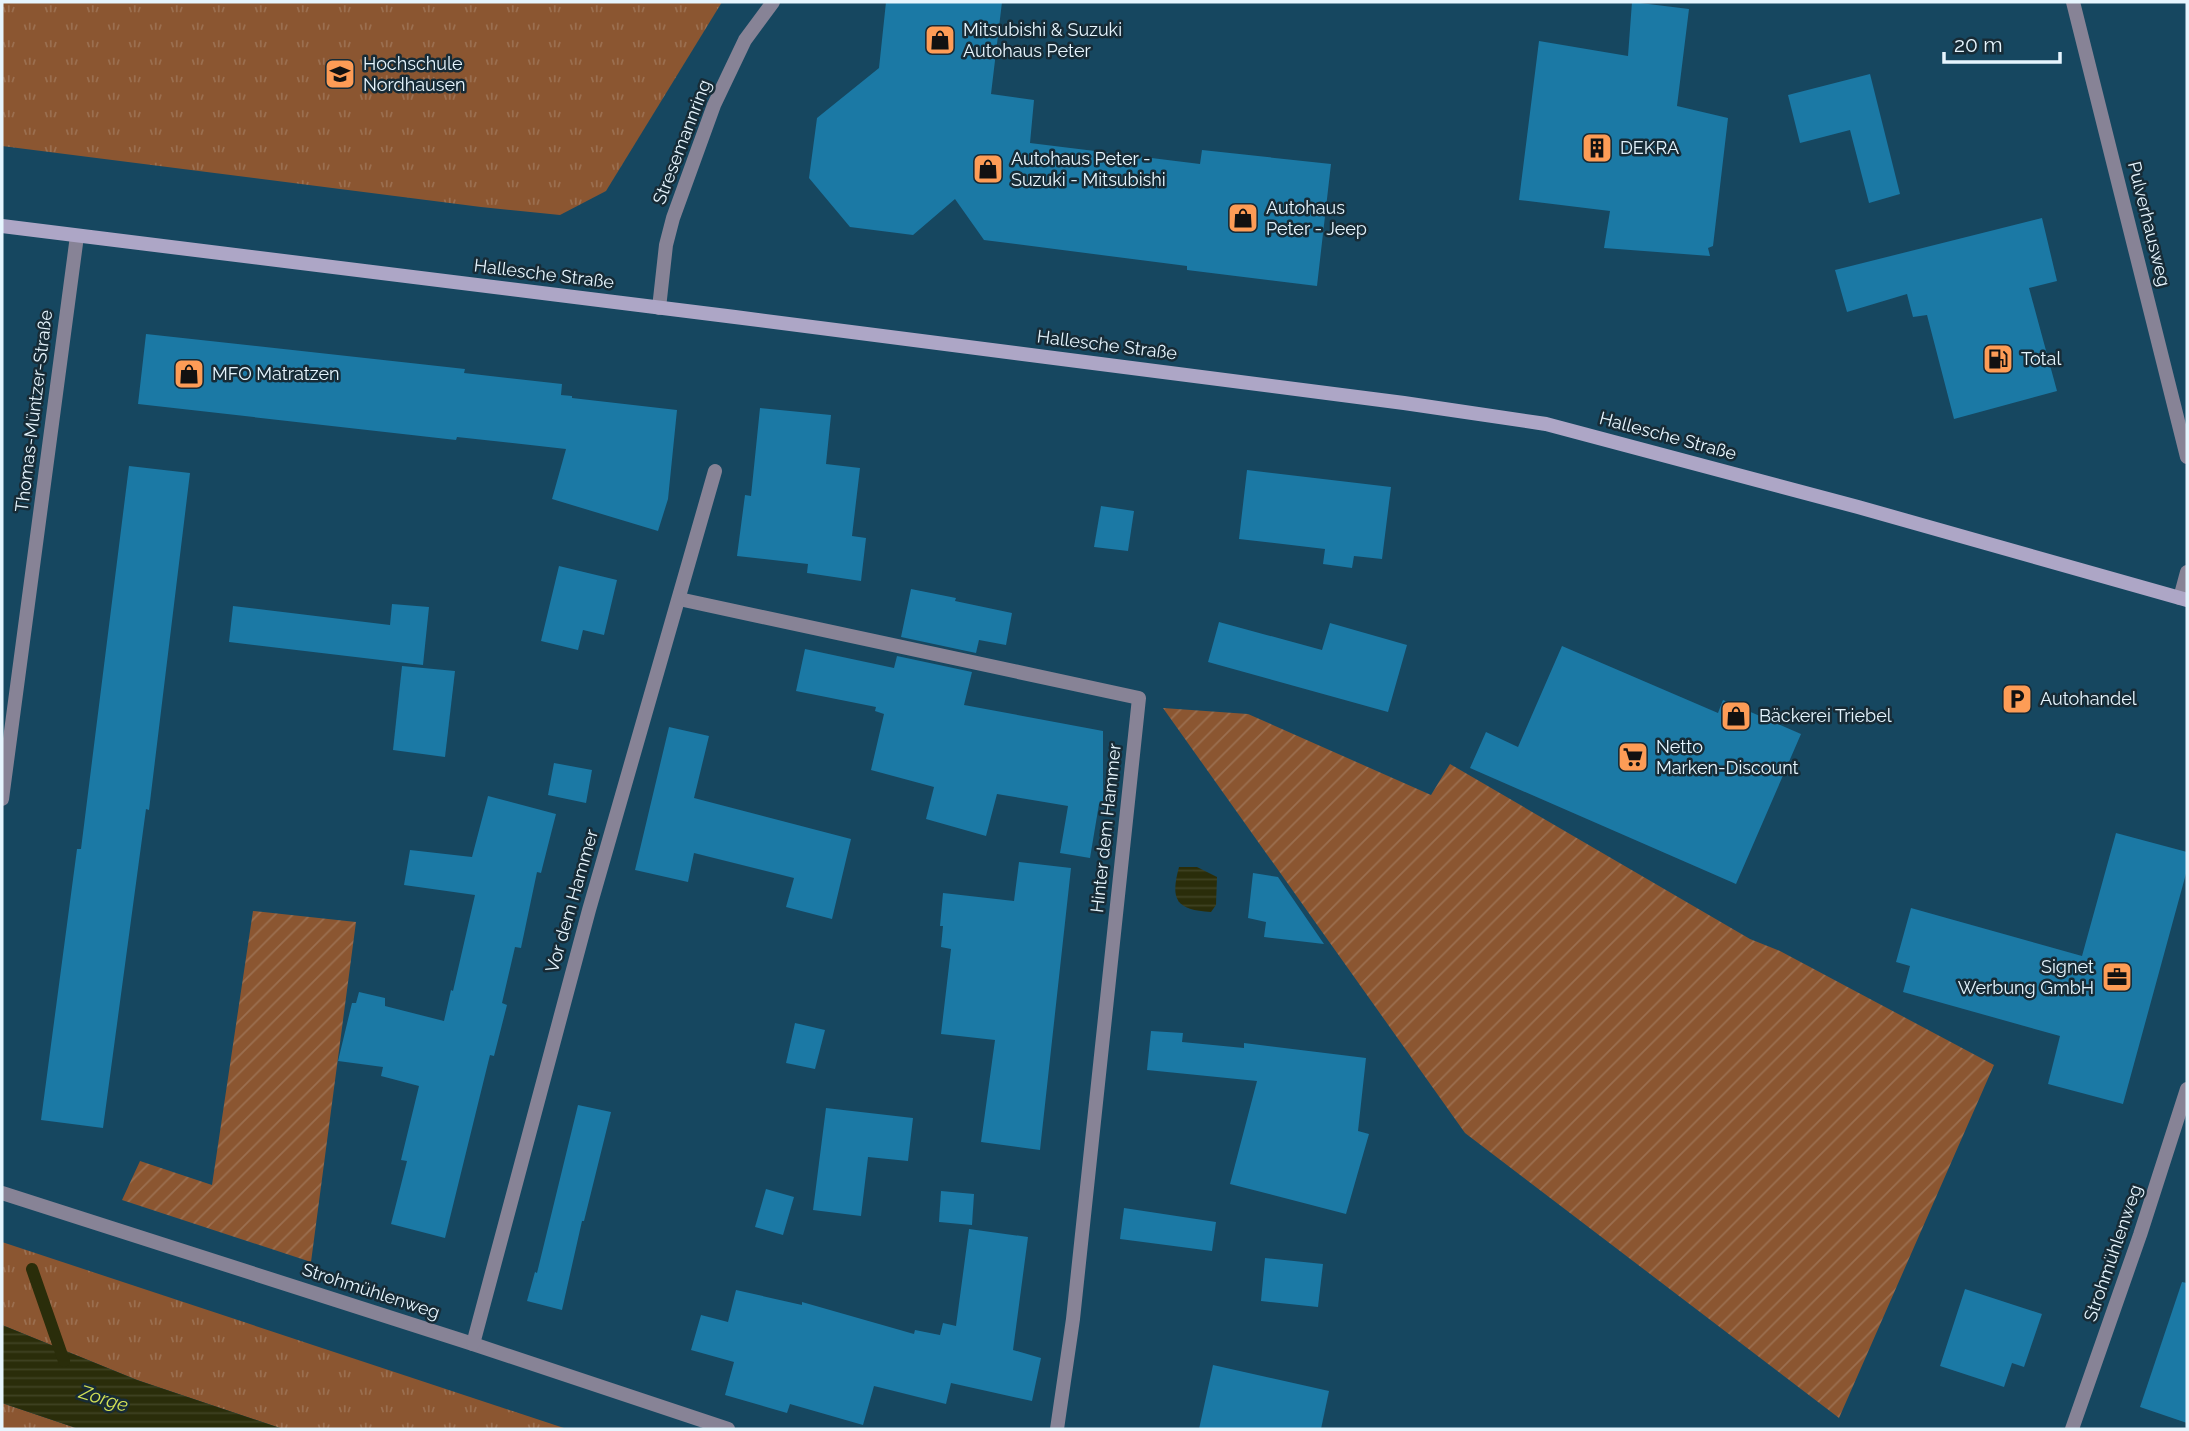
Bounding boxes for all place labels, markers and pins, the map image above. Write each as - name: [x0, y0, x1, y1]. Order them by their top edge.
- place label: Mitsubishi & Suzuki Autohaus Peter: [963, 19, 1122, 61]
- shop icon: Mitsubishi & Suzuki Autohaus Peter: [923, 23, 957, 57]
- place label: Hochschule Nordhausen: [363, 53, 465, 95]
- school or university icon: Hochschule Nordhausen: [323, 57, 357, 91]
- building icon: DEKRA: [1580, 131, 1614, 165]
- place label: DEKRA: [1620, 137, 1679, 158]
- place label: Autohaus Peter - Suzuki - Mitsubishi: [1011, 148, 1166, 190]
- shop icon: Autohaus Peter - Suzuki - Mitsubishi: [971, 152, 1005, 186]
- place label: Autohaus Peter - Jeep: [1266, 197, 1367, 239]
- shop icon: Autohaus Peter - Jeep: [1226, 201, 1260, 235]
- fuel station icon: Total: [1981, 342, 2015, 376]
- place label: Total: [2021, 348, 2061, 369]
- shop icon: MFO Matratzen: [172, 357, 206, 391]
- place label: MFO Matratzen: [212, 363, 339, 384]
- parking icon: Autohandel: [2000, 682, 2034, 716]
- place label: Autohandel: [2040, 688, 2137, 709]
- shop icon: Bäckerei Triebel: [1719, 699, 1753, 733]
- place label: Bäckerei Triebel: [1759, 705, 1892, 726]
- place label: Netto Marken-Discount: [1656, 736, 1799, 778]
- supermarket icon: Netto Marken-Discount: [1616, 740, 1650, 774]
- place label: Signet Werbung GmbH: [1958, 956, 2094, 998]
- office icon: Signet Werbung GmbH: [2100, 960, 2134, 994]

